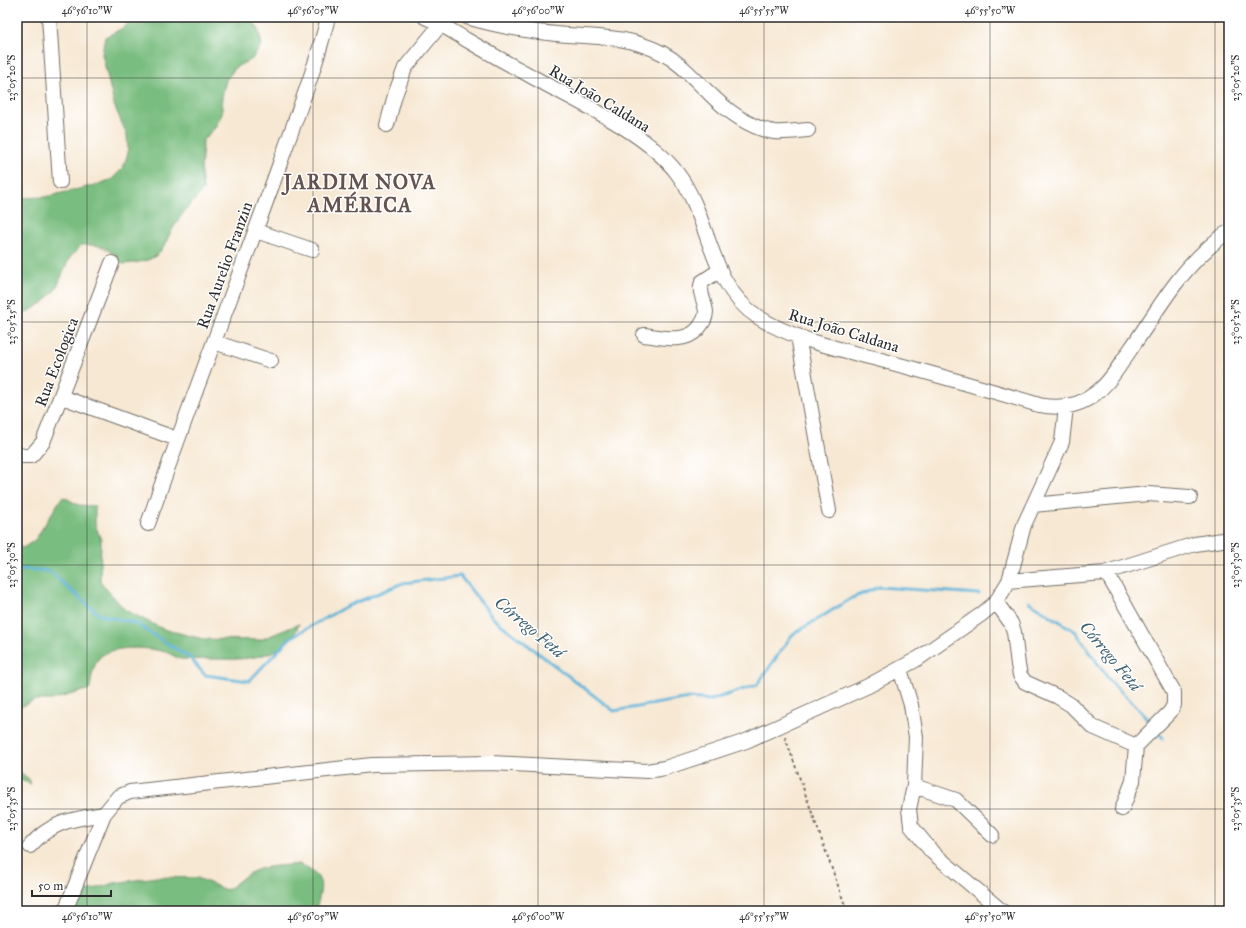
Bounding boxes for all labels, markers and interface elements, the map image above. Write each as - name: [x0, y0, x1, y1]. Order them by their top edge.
- text: 46°56'10"W: [62, 5, 113, 17]
- text: 46°56'05"W: [287, 5, 339, 17]
- text: 46°56'00"W: [512, 5, 565, 17]
- text: 46°55'55"W: [739, 5, 789, 17]
- text: 46°55'50"W: [965, 5, 1016, 17]
- text: 23°05'20"S: [6, 54, 18, 101]
- text: 23°05'20"S: [1230, 54, 1242, 101]
- street label: Rua João Caldana: [545, 61, 654, 137]
- district label: JARDIM NOVA AMÉRICA: [280, 170, 437, 217]
- street label: Rua Aurelio Franzin: [193, 199, 256, 331]
- text: 23°05'25"S: [6, 299, 18, 345]
- text: 23°05'25"S: [1230, 299, 1242, 345]
- street label: Rua João Caldana: [786, 305, 902, 357]
- street label: Rua Ecologica: [31, 315, 83, 410]
- text: 23°05'30"S: [6, 542, 18, 588]
- text: 23°05'30"S: [1230, 542, 1242, 588]
- water label: Córrego Fetá: [490, 592, 570, 664]
- water label: Córrego Fetá: [1075, 617, 1147, 697]
- text: 23°05'35"S: [6, 786, 18, 831]
- text: 23°05'35"S: [1230, 786, 1242, 831]
- scale bar: [32, 872, 111, 898]
- text: 50 m: [38, 879, 63, 893]
- text: 46°56'10"W: [62, 911, 113, 923]
- text: 46°56'05"W: [287, 911, 339, 923]
- text: 46°56'00"W: [512, 911, 565, 923]
- text: 46°55'55"W: [739, 911, 789, 923]
- text: 46°55'50"W: [965, 911, 1016, 923]

